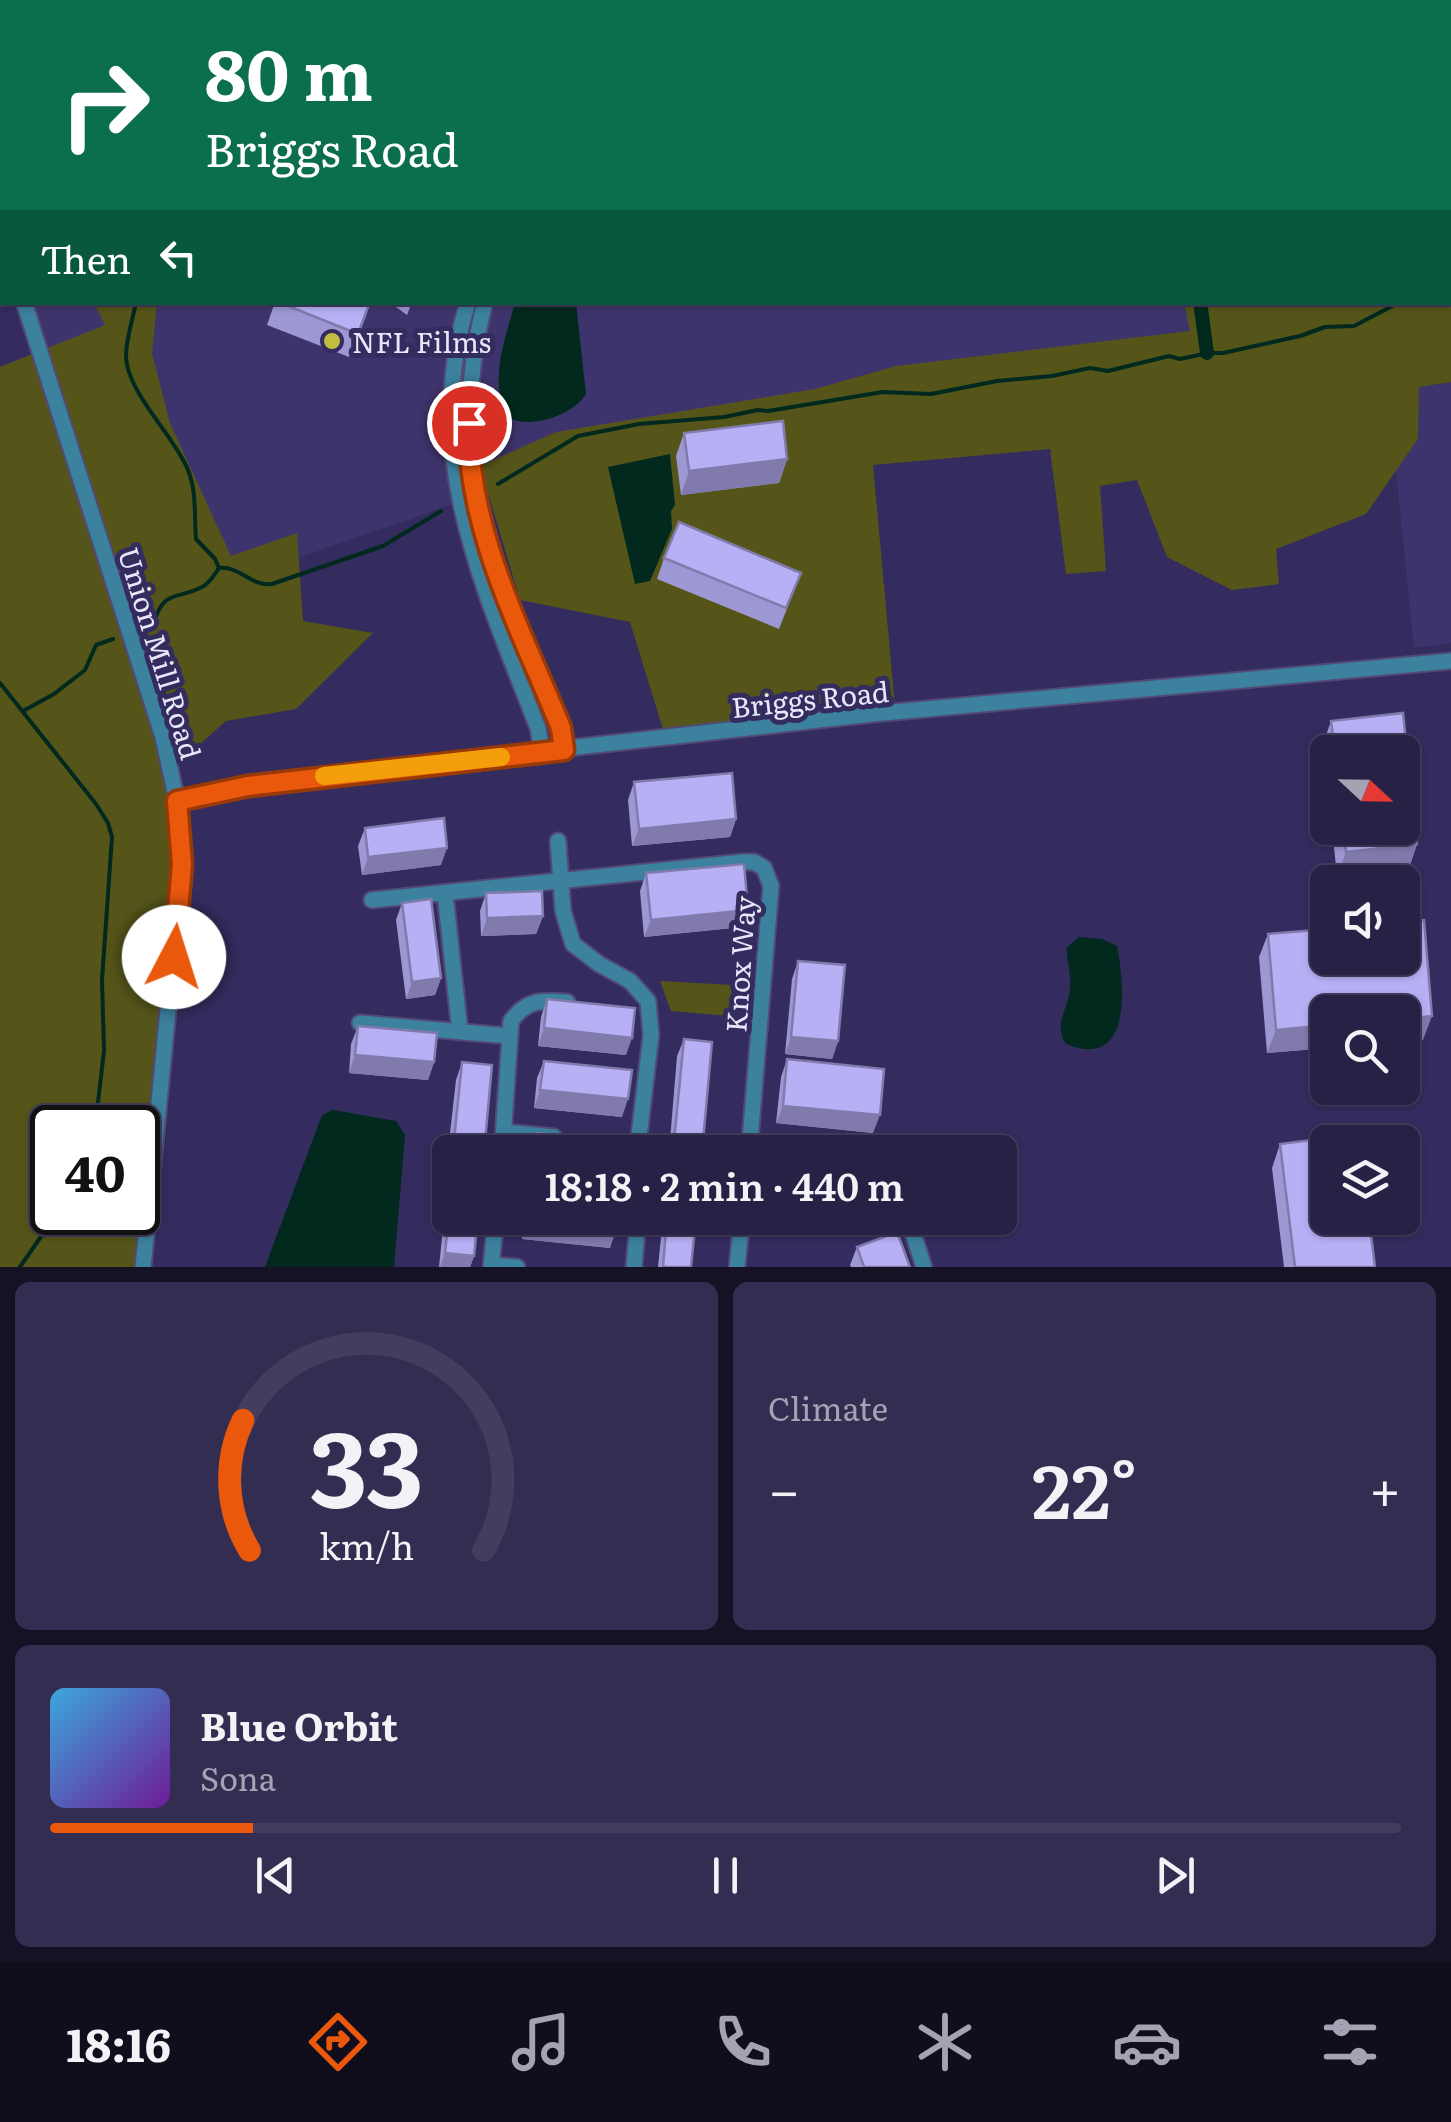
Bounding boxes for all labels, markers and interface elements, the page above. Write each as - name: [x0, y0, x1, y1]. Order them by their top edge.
- text: 80 m: [205, 19, 373, 123]
- icon: right: [40, 40, 170, 170]
- text: Briggs Road: [205, 114, 459, 181]
- text: Then: [40, 229, 131, 286]
- icon: left: [151, 230, 206, 285]
- place label: NFL Films: [352, 320, 491, 362]
- marker: NFL Films: [321, 330, 343, 352]
- pin: [427, 381, 512, 466]
- icon: arrive: [442, 396, 497, 451]
- street label: Union Mill Road: [109, 542, 213, 764]
- street label: Briggs Road: [729, 669, 891, 727]
- north arrow: [1310, 735, 1420, 845]
- map controls: [1310, 735, 1420, 1235]
- button: sound: [1310, 865, 1420, 975]
- street label: Knox Way: [713, 894, 765, 1034]
- position arrow: [122, 905, 226, 1009]
- button: search: [1310, 995, 1420, 1105]
- speed limit sign: 40: [30, 1105, 160, 1235]
- button: layers: [1310, 1125, 1420, 1235]
- text: 18:18 · 2 min · 440 m: [545, 1156, 904, 1213]
- text: Climate: [768, 1383, 888, 1431]
- text: 33: [310, 1386, 423, 1540]
- text: 22°: [1032, 1431, 1137, 1542]
- text: −: [768, 1446, 800, 1528]
- text: +: [1369, 1446, 1401, 1528]
- text: km/h: [319, 1518, 414, 1571]
- text: Blue Orbit: [200, 1696, 398, 1753]
- text: Sona: [200, 1753, 276, 1801]
- icon: previous: [248, 1848, 303, 1903]
- icon: pause: [698, 1848, 753, 1903]
- icon: next: [1148, 1848, 1203, 1903]
- icon: directions: [303, 2007, 373, 2077]
- icon: music: [506, 2007, 576, 2077]
- icon: phone: [708, 2007, 778, 2077]
- icon: climate: [910, 2007, 980, 2077]
- icon: car: [1112, 2007, 1182, 2077]
- icon: filters: [1315, 2007, 1385, 2077]
- text: 18:16: [66, 2009, 171, 2076]

